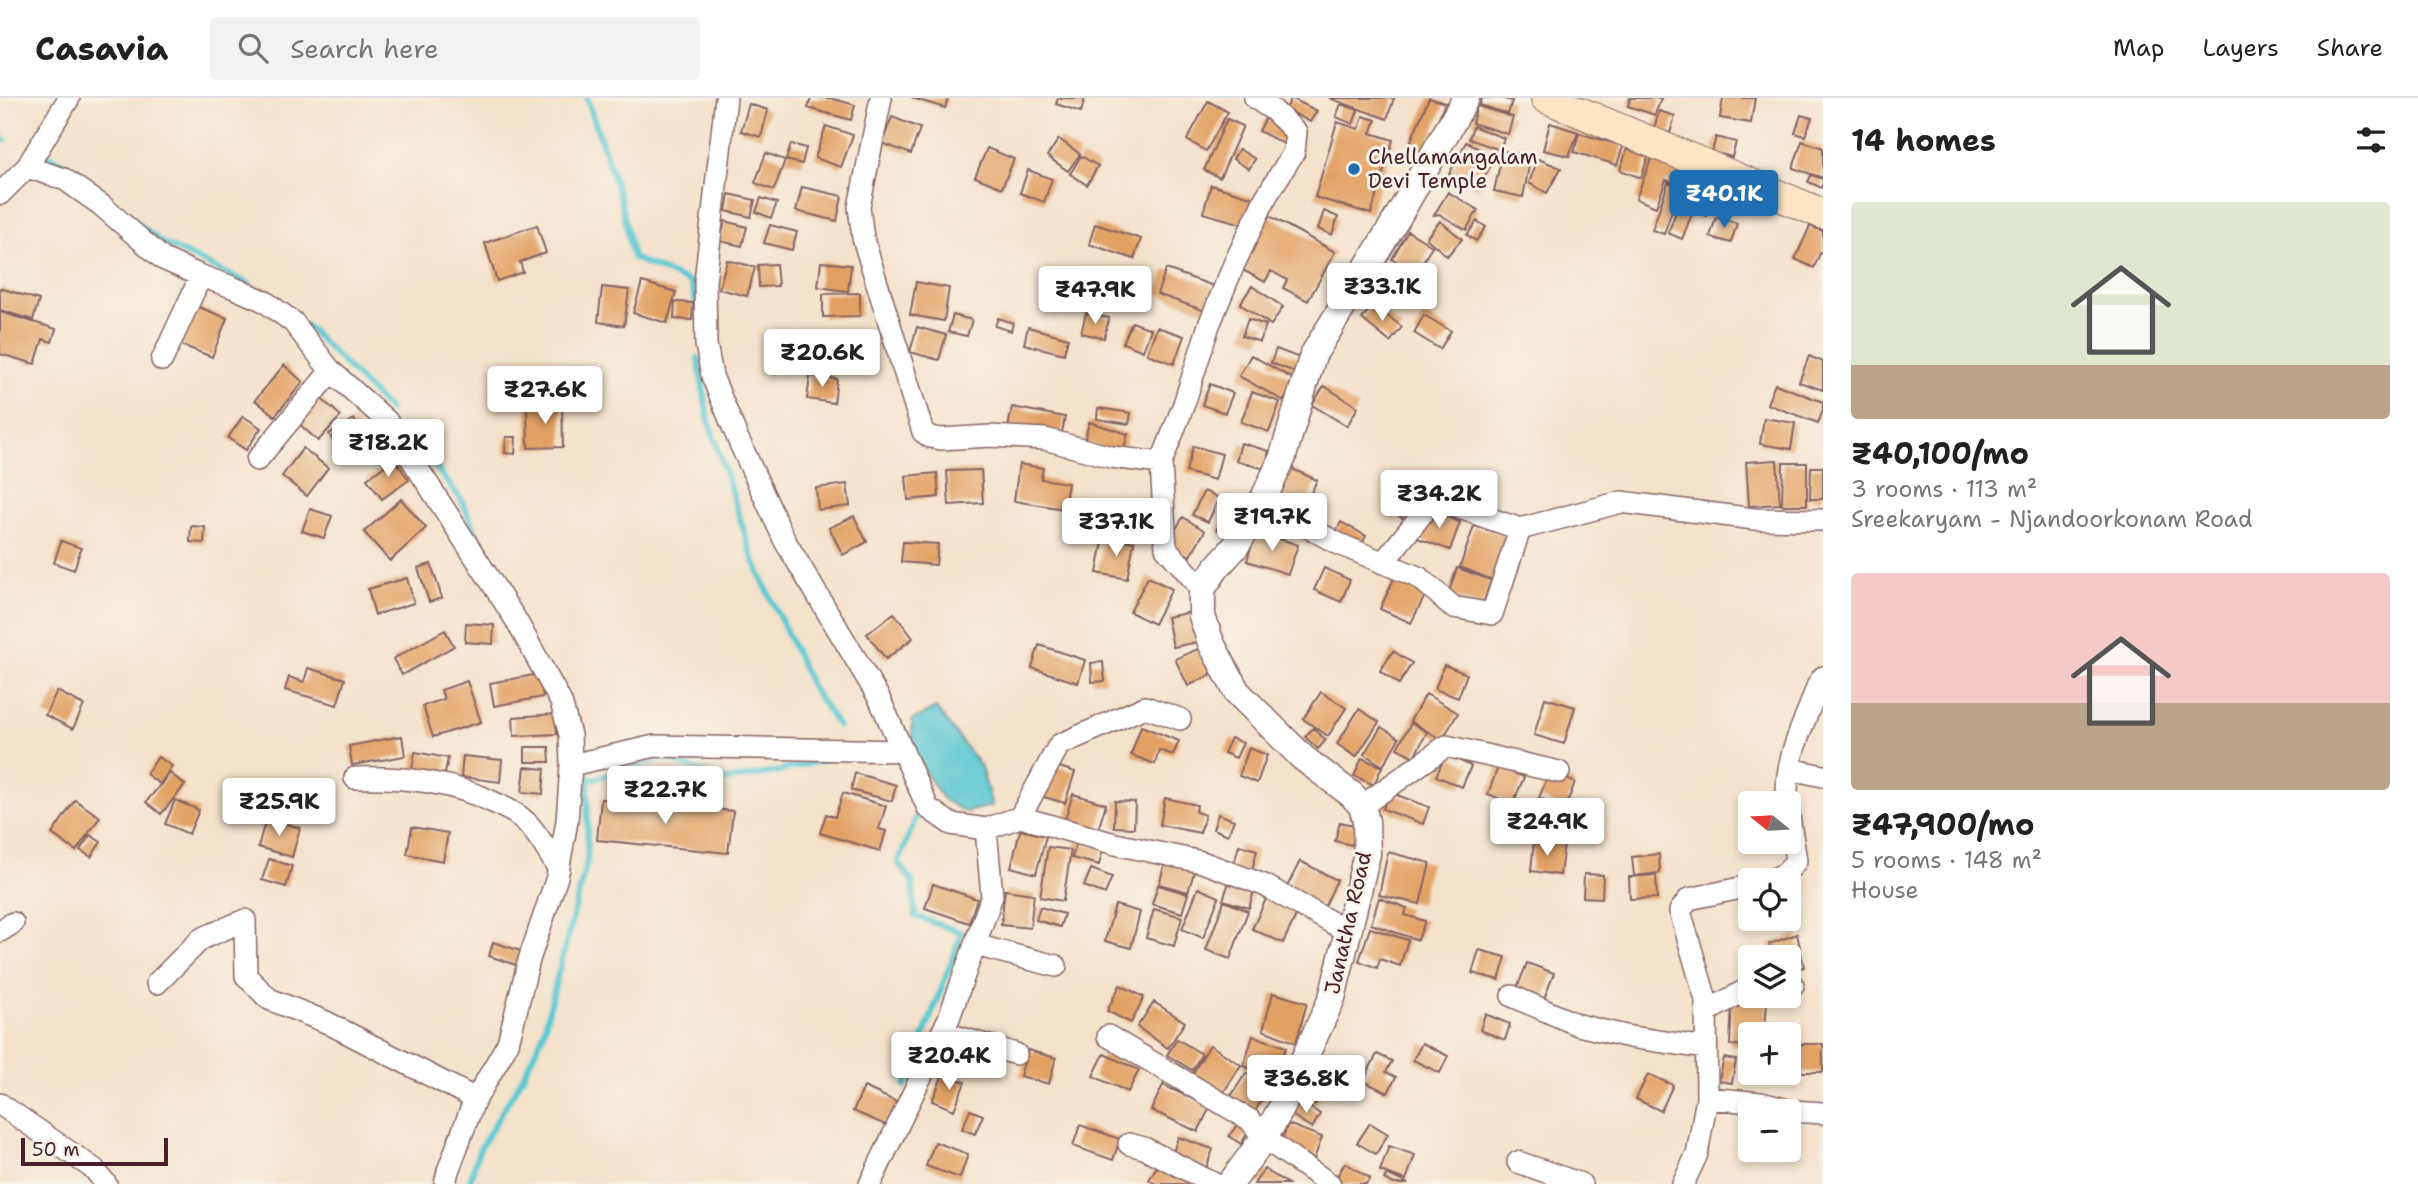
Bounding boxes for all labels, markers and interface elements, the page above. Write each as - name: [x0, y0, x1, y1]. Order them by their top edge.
- search box: [210, 17, 700, 80]
- text: Casavia: [35, 26, 168, 71]
- icon: search: [234, 29, 272, 67]
- text: Search here: [290, 31, 439, 66]
- text: Map: [2113, 32, 2164, 64]
- text: Layers: [2202, 32, 2279, 64]
- text: Share: [2317, 32, 2383, 64]
- text: 14 homes: [1851, 120, 1996, 161]
- icon: filters: [2352, 121, 2390, 159]
- place label: Chellamangalam Devi Temple: [1368, 143, 1538, 195]
- marker: Chellamangalam Devi Temple: [1346, 161, 1362, 177]
- pin: ₹40.1K: [1667, 170, 1781, 230]
- text: ₹40.1K: [1685, 178, 1763, 208]
- icon: home: [2058, 247, 2184, 373]
- pin: ₹33.1K: [1325, 264, 1439, 323]
- pin: ₹47.9K: [1038, 266, 1152, 326]
- text: ₹33.1K: [1343, 271, 1421, 301]
- text: ₹47.9K: [1055, 274, 1135, 304]
- pin: ₹20.6K: [765, 330, 879, 389]
- text: ₹20.6K: [780, 337, 864, 367]
- pin: ₹27.6K: [488, 366, 602, 426]
- text: ₹27.6K: [503, 374, 587, 404]
- pin: ₹18.2K: [331, 420, 445, 479]
- text: ₹18.2K: [348, 427, 428, 457]
- text: ₹40,100/mo: [1851, 433, 2029, 474]
- pin: ₹34.2K: [1382, 470, 1496, 530]
- text: 3 rooms · 113 m²: [1851, 474, 2037, 504]
- text: ₹34.2K: [1397, 478, 1481, 508]
- pin: ₹19.7K: [1215, 494, 1329, 553]
- pin: ₹37.1K: [1059, 498, 1173, 558]
- text: ₹19.7K: [1233, 501, 1311, 531]
- text: Sreekaryam - Njandoorkonam Road: [1851, 504, 2253, 534]
- text: ₹37.1K: [1078, 506, 1154, 536]
- icon: home: [2058, 618, 2184, 744]
- pin: ₹22.7K: [608, 766, 722, 826]
- text: ₹22.7K: [623, 774, 707, 804]
- pin: ₹25.9K: [222, 778, 336, 838]
- text: ₹25.9K: [238, 786, 320, 816]
- north arrow: [1738, 791, 1801, 854]
- map controls: [1738, 791, 1801, 1162]
- pin: ₹24.9K: [1490, 798, 1604, 858]
- text: ₹47,900/mo: [1851, 804, 2035, 845]
- text: ₹24.9K: [1506, 806, 1588, 836]
- text: 5 rooms · 148 m²: [1851, 845, 2042, 875]
- street label: Janatha Road: [1318, 849, 1378, 997]
- button: locate: [1738, 868, 1801, 931]
- text: House: [1851, 875, 1919, 905]
- button: layers: [1738, 945, 1801, 1008]
- button: +: [1738, 1022, 1801, 1085]
- pin: ₹20.4K: [892, 1032, 1006, 1092]
- text: ₹20.4K: [907, 1040, 991, 1070]
- pin: ₹36.8K: [1249, 1056, 1363, 1115]
- text: ₹36.8K: [1263, 1063, 1349, 1093]
- button: −: [1738, 1099, 1801, 1162]
- scale bar: [21, 1135, 168, 1167]
- text: 50 m: [32, 1137, 80, 1162]

